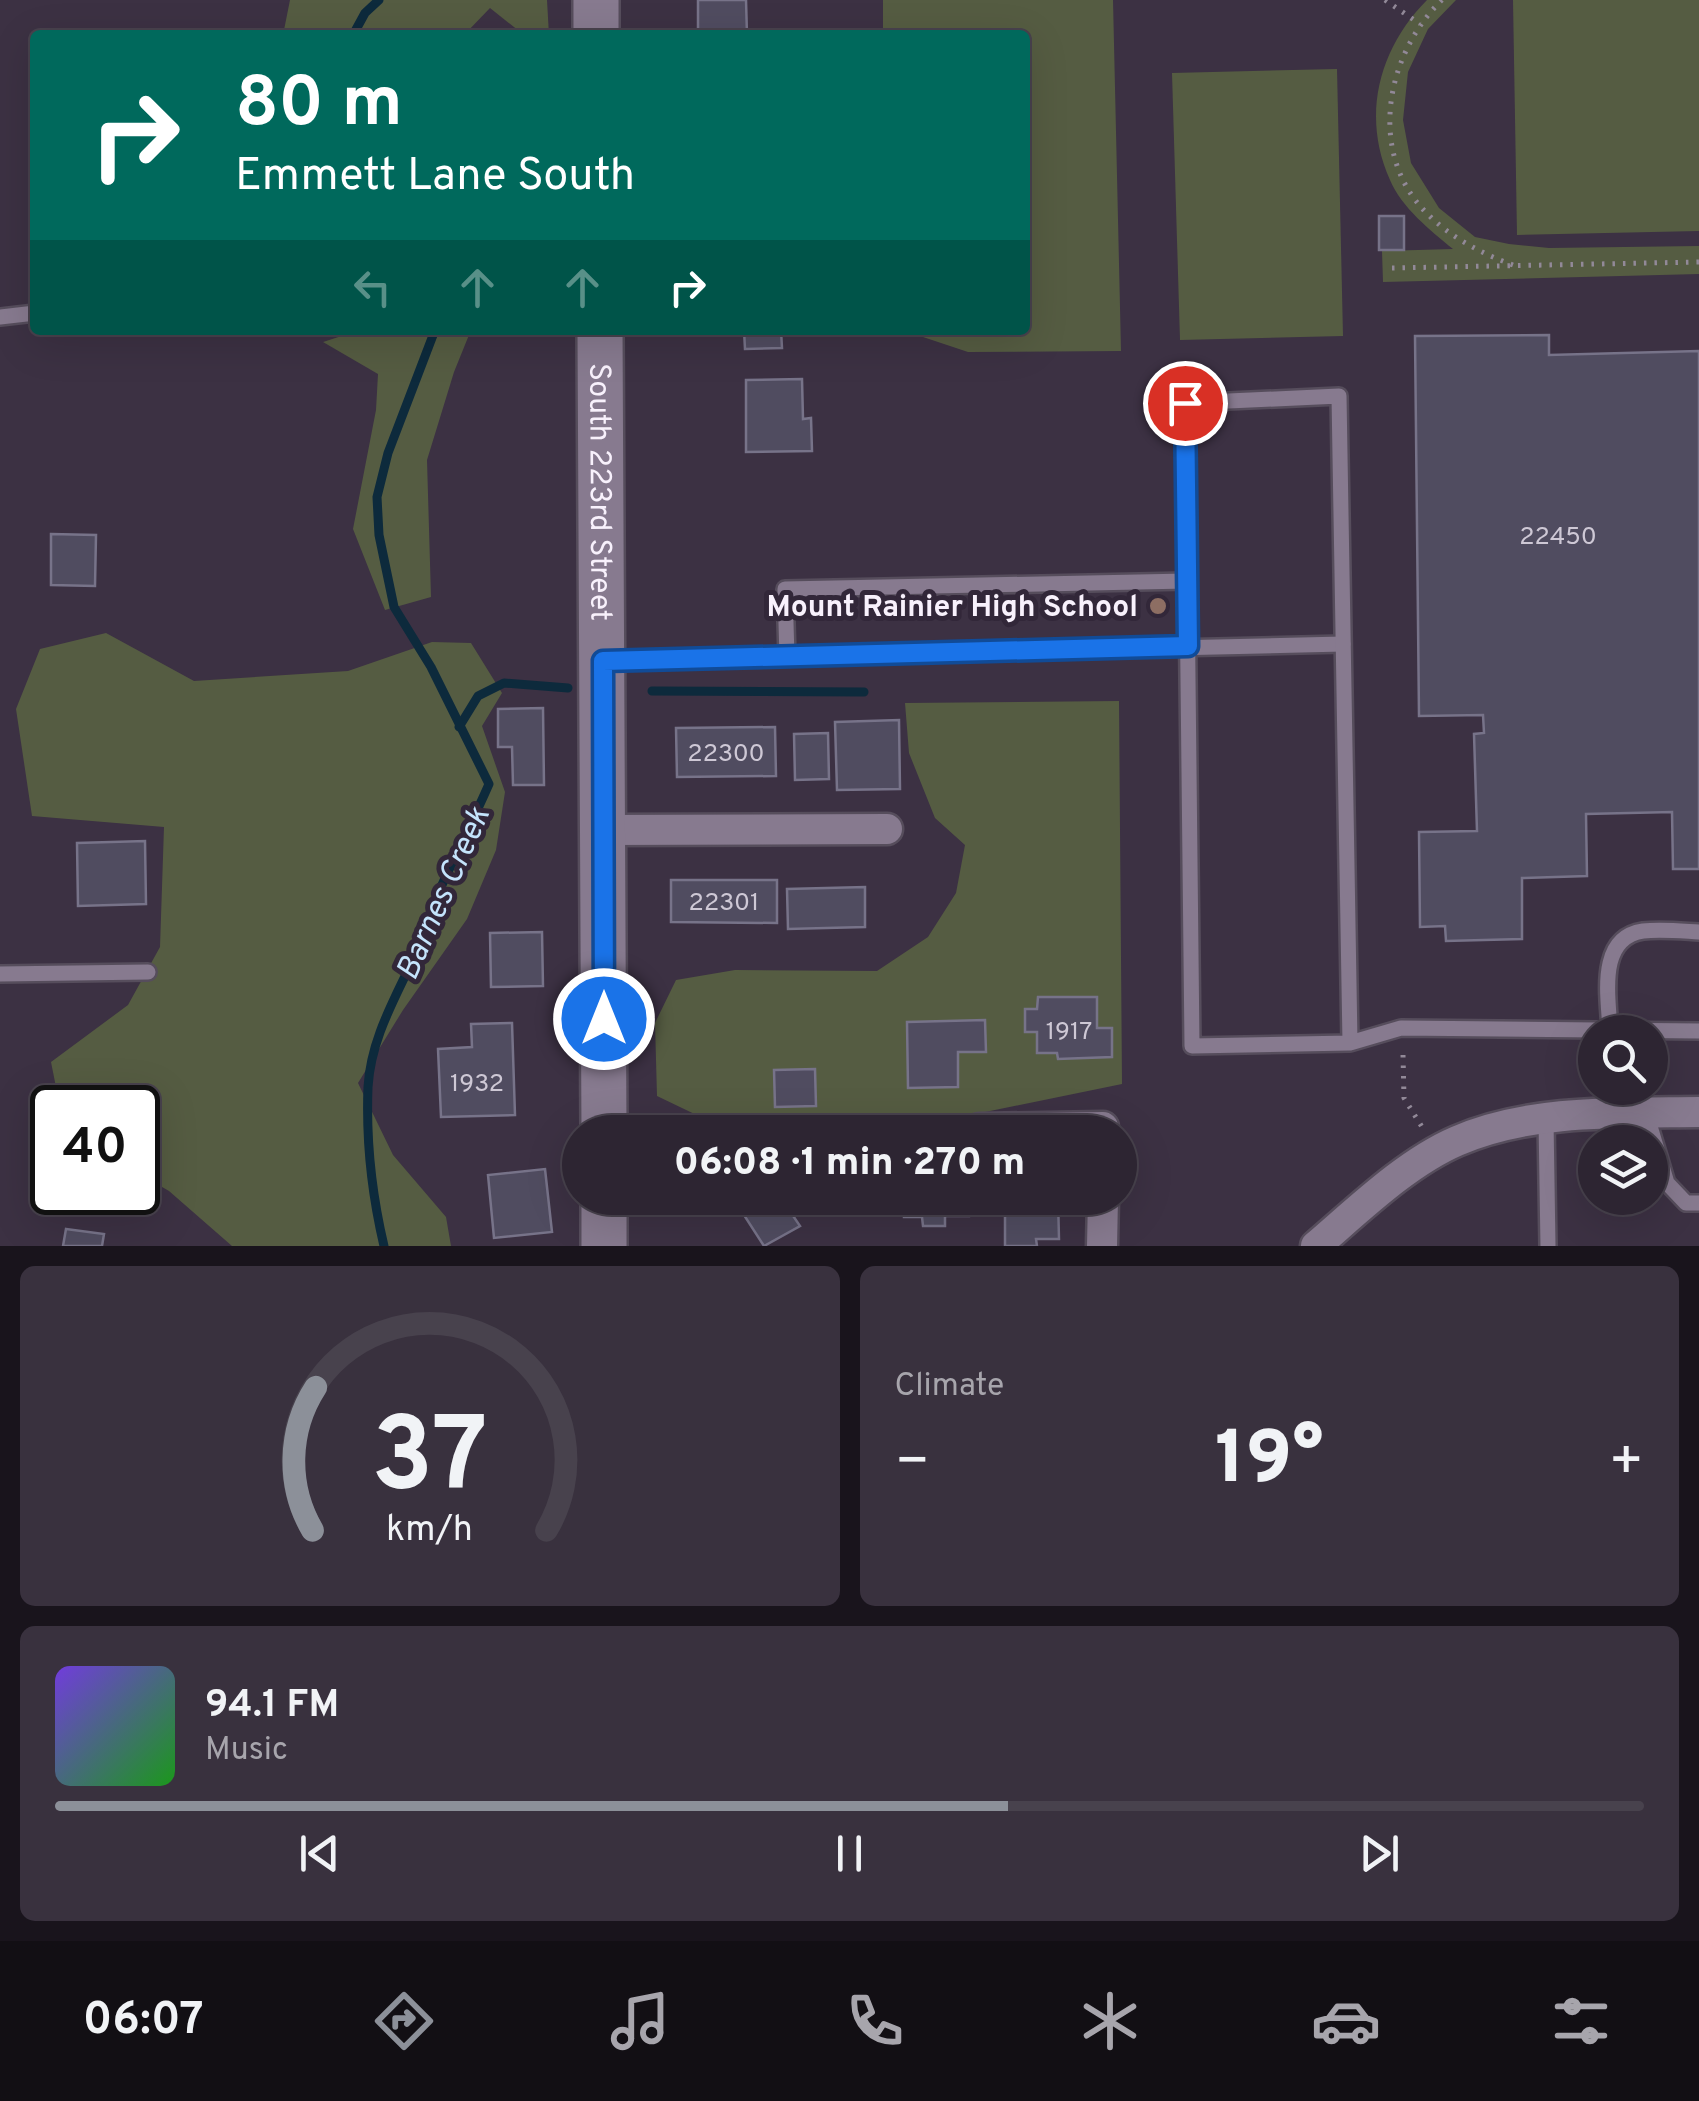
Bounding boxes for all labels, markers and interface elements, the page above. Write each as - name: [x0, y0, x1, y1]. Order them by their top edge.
- text: 80 m: [235, 62, 403, 151]
- icon: right: [70, 70, 200, 200]
- text: Emmett Lane South: [235, 149, 635, 206]
- icon: left: [345, 260, 400, 315]
- icon: ahead: [450, 260, 505, 315]
- icon: ahead: [555, 260, 610, 315]
- icon: right: [660, 260, 715, 315]
- pin: [1143, 361, 1228, 446]
- street label: South 223rd Street: [579, 363, 617, 621]
- icon: arrive: [1158, 376, 1213, 431]
- house number: 22450: [1519, 522, 1597, 554]
- place label: Mount Rainier High School: [767, 590, 1138, 627]
- marker: Mount Rainier High School: [1147, 595, 1169, 617]
- house number: 22300: [687, 739, 765, 771]
- water label: Barnes Creek: [389, 801, 501, 987]
- house number: 22301: [689, 888, 759, 920]
- position arrow: [552, 967, 656, 1071]
- map controls: [1578, 1015, 1668, 1215]
- button: search: [1578, 1015, 1668, 1105]
- house number: 1917: [1046, 1017, 1092, 1049]
- house number: 1932: [450, 1069, 504, 1101]
- speed limit sign: 40: [30, 1085, 160, 1215]
- button: layers: [1578, 1125, 1668, 1215]
- text: 06:08 · 1 min · 270 m: [674, 1140, 1025, 1189]
- text: Climate: [895, 1367, 1004, 1407]
- text: 37: [372, 1396, 488, 1528]
- text: 19°: [1215, 1415, 1324, 1510]
- text: −: [895, 1429, 930, 1499]
- text: +: [1609, 1429, 1644, 1499]
- text: km/h: [386, 1508, 473, 1554]
- text: 94.1 FM: [205, 1682, 339, 1731]
- text: Music: [205, 1731, 288, 1771]
- icon: previous: [292, 1826, 347, 1881]
- icon: pause: [822, 1826, 877, 1881]
- icon: next: [1352, 1826, 1407, 1881]
- icon: directions: [369, 1986, 439, 2056]
- icon: music: [605, 1986, 675, 2056]
- icon: phone: [840, 1986, 910, 2056]
- icon: climate: [1075, 1986, 1145, 2056]
- icon: car: [1311, 1986, 1381, 2056]
- icon: filters: [1546, 1986, 1616, 2056]
- text: 06:07: [83, 1993, 204, 2050]

